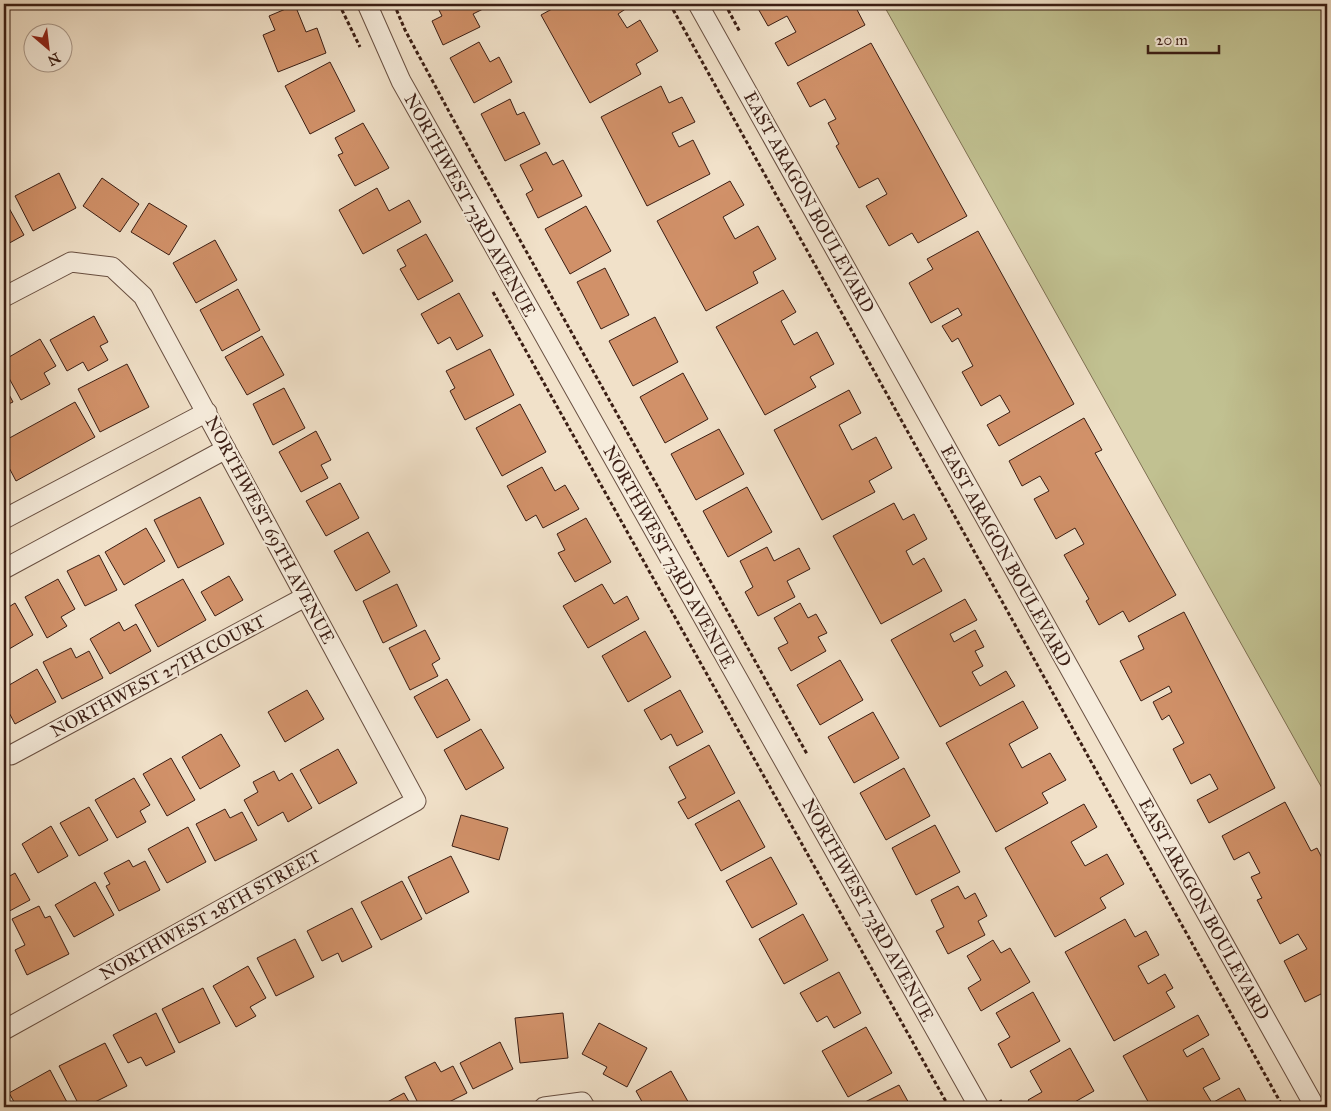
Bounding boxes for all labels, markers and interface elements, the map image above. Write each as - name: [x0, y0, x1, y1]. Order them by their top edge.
- north arrow: [22, 22, 72, 72]
- scale bar: [1148, 22, 1220, 54]
- text: 20 m: [1156, 31, 1188, 49]
- text: N: [45, 49, 63, 69]
- street label: EAST ARAGON BOULEVARD: [739, 87, 879, 317]
- street label: NORTHWEST 73RD AVENUE: [399, 90, 541, 320]
- street label: NORTHWEST 69TH AVENUE: [200, 412, 340, 648]
- street label: EAST ARAGON BOULEVARD: [936, 441, 1076, 671]
- street label: NORTHWEST 73RD AVENUE: [598, 442, 740, 672]
- street label: NORTHWEST 27TH COURT: [47, 610, 269, 742]
- street label: EAST ARAGON BOULEVARD: [1134, 794, 1274, 1024]
- street label: NORTHWEST 73RD AVENUE: [797, 795, 939, 1025]
- street label: NORTHWEST 28TH STREET: [96, 845, 324, 985]

